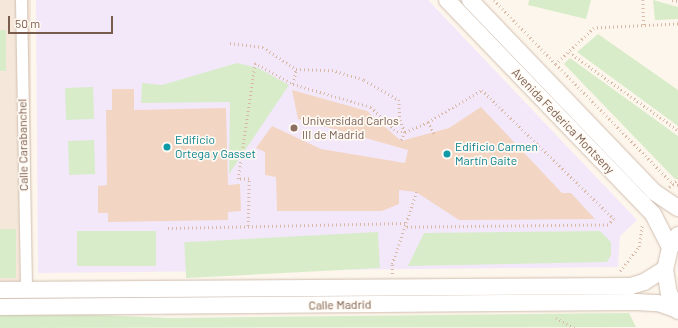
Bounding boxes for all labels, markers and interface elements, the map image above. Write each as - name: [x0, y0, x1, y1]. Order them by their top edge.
- scale bar: [10, 8, 115, 34]
- text: 50 m: [15, 16, 40, 30]
- street label: Avenida Federica Montseny: [509, 65, 617, 177]
- street label: Calle Carabanchel: [15, 99, 31, 191]
- place label: Universidad Carlos III de Madrid: [302, 114, 399, 142]
- marker: Universidad Carlos III de Madrid: [289, 123, 299, 133]
- place label: Edificio Ortega y Gasset: [175, 133, 256, 161]
- place label: Edificio Carmen Martín Gaite: [455, 140, 538, 168]
- marker: Edificio Ortega y Gasset: [162, 142, 172, 152]
- marker: Edificio Carmen Martín Gaite: [442, 149, 452, 159]
- street label: Calle Madrid: [308, 297, 372, 313]

